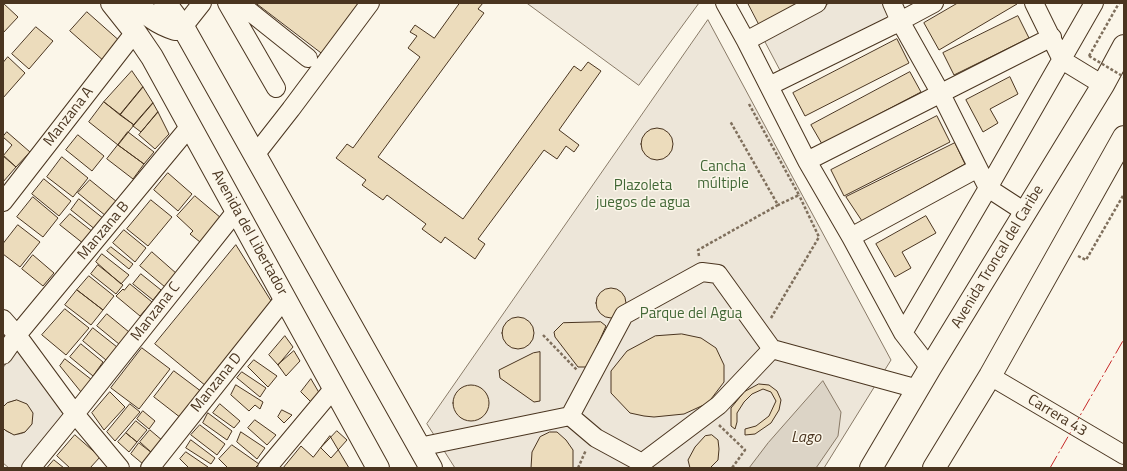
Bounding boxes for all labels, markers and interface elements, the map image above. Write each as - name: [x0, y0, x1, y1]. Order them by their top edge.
- street label: Manzana A: [40, 84, 98, 150]
- park label: Cancha múltiple: [697, 158, 749, 193]
- street label: Avenida del Libertador: [207, 167, 291, 299]
- park label: Plazoleta juegos de agua: [596, 177, 690, 212]
- street label: Avenida Troncal del Caribe: [948, 182, 1048, 332]
- street label: Manzana B: [74, 198, 134, 264]
- street label: Manzana C: [128, 279, 184, 345]
- park label: Parque del Agua: [640, 305, 742, 323]
- street label: Manzana D: [188, 350, 246, 416]
- street label: Carrera 43: [1024, 391, 1090, 441]
- water label: Lago: [791, 428, 821, 448]

